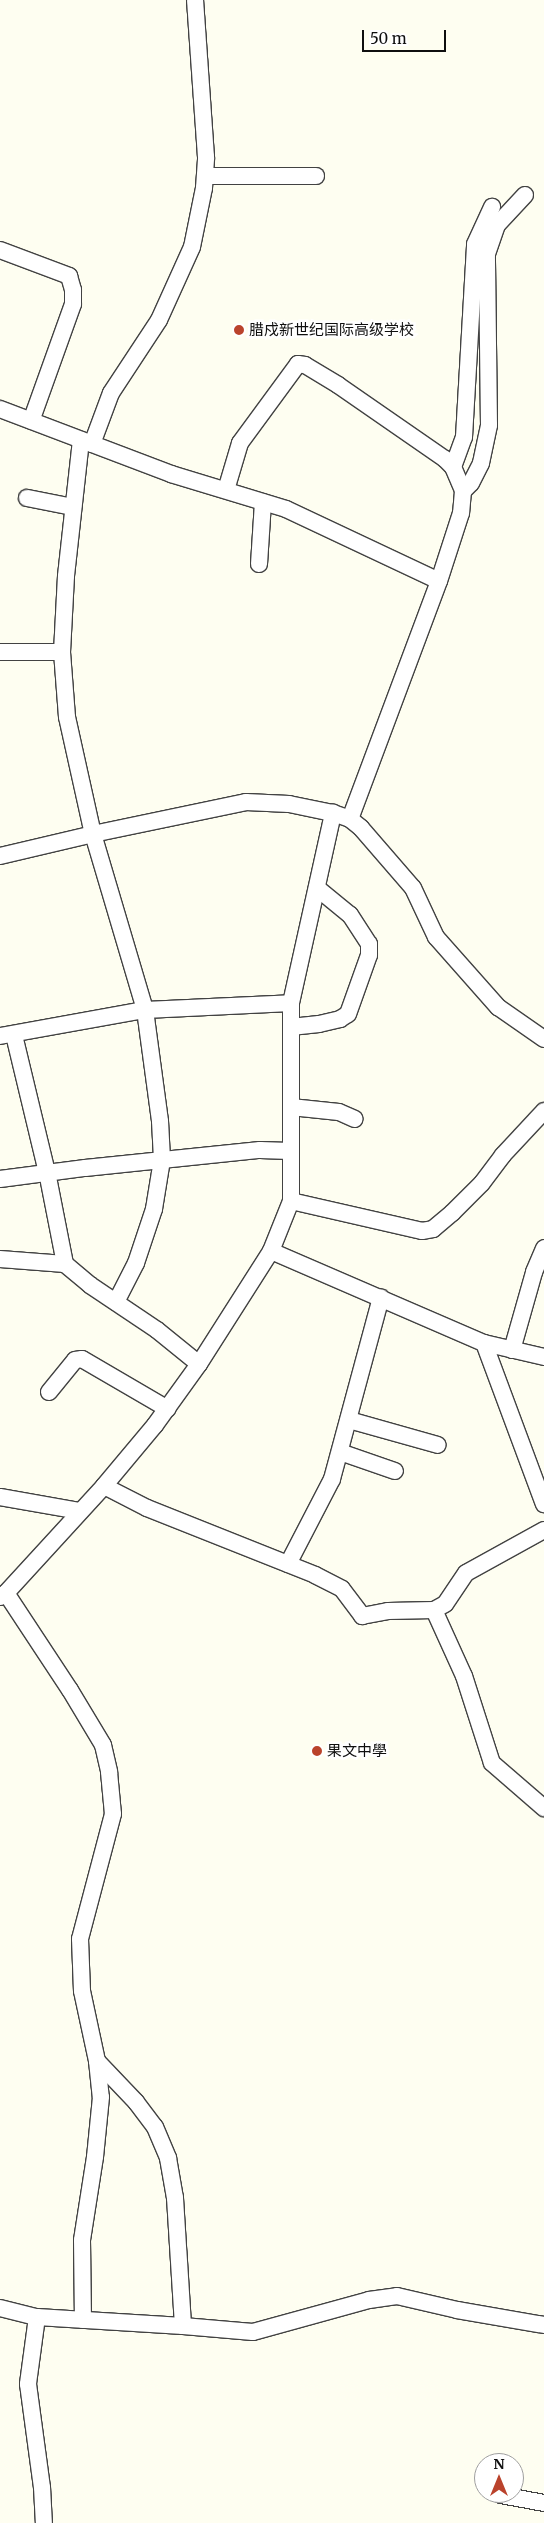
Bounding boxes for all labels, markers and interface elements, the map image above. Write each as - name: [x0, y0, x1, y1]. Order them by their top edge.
- scale bar: [364, 20, 448, 52]
- text: 50 m: [370, 29, 407, 48]
- place label: 腊戍新世纪国际高级学校: [249, 321, 414, 339]
- marker: 腊戍新世纪国际高级学校: [233, 324, 245, 336]
- place label: 果文中學: [327, 1742, 387, 1760]
- marker: 果文中學: [311, 1745, 323, 1757]
- north arrow: [474, 2453, 524, 2503]
- text: N: [493, 2455, 505, 2473]

